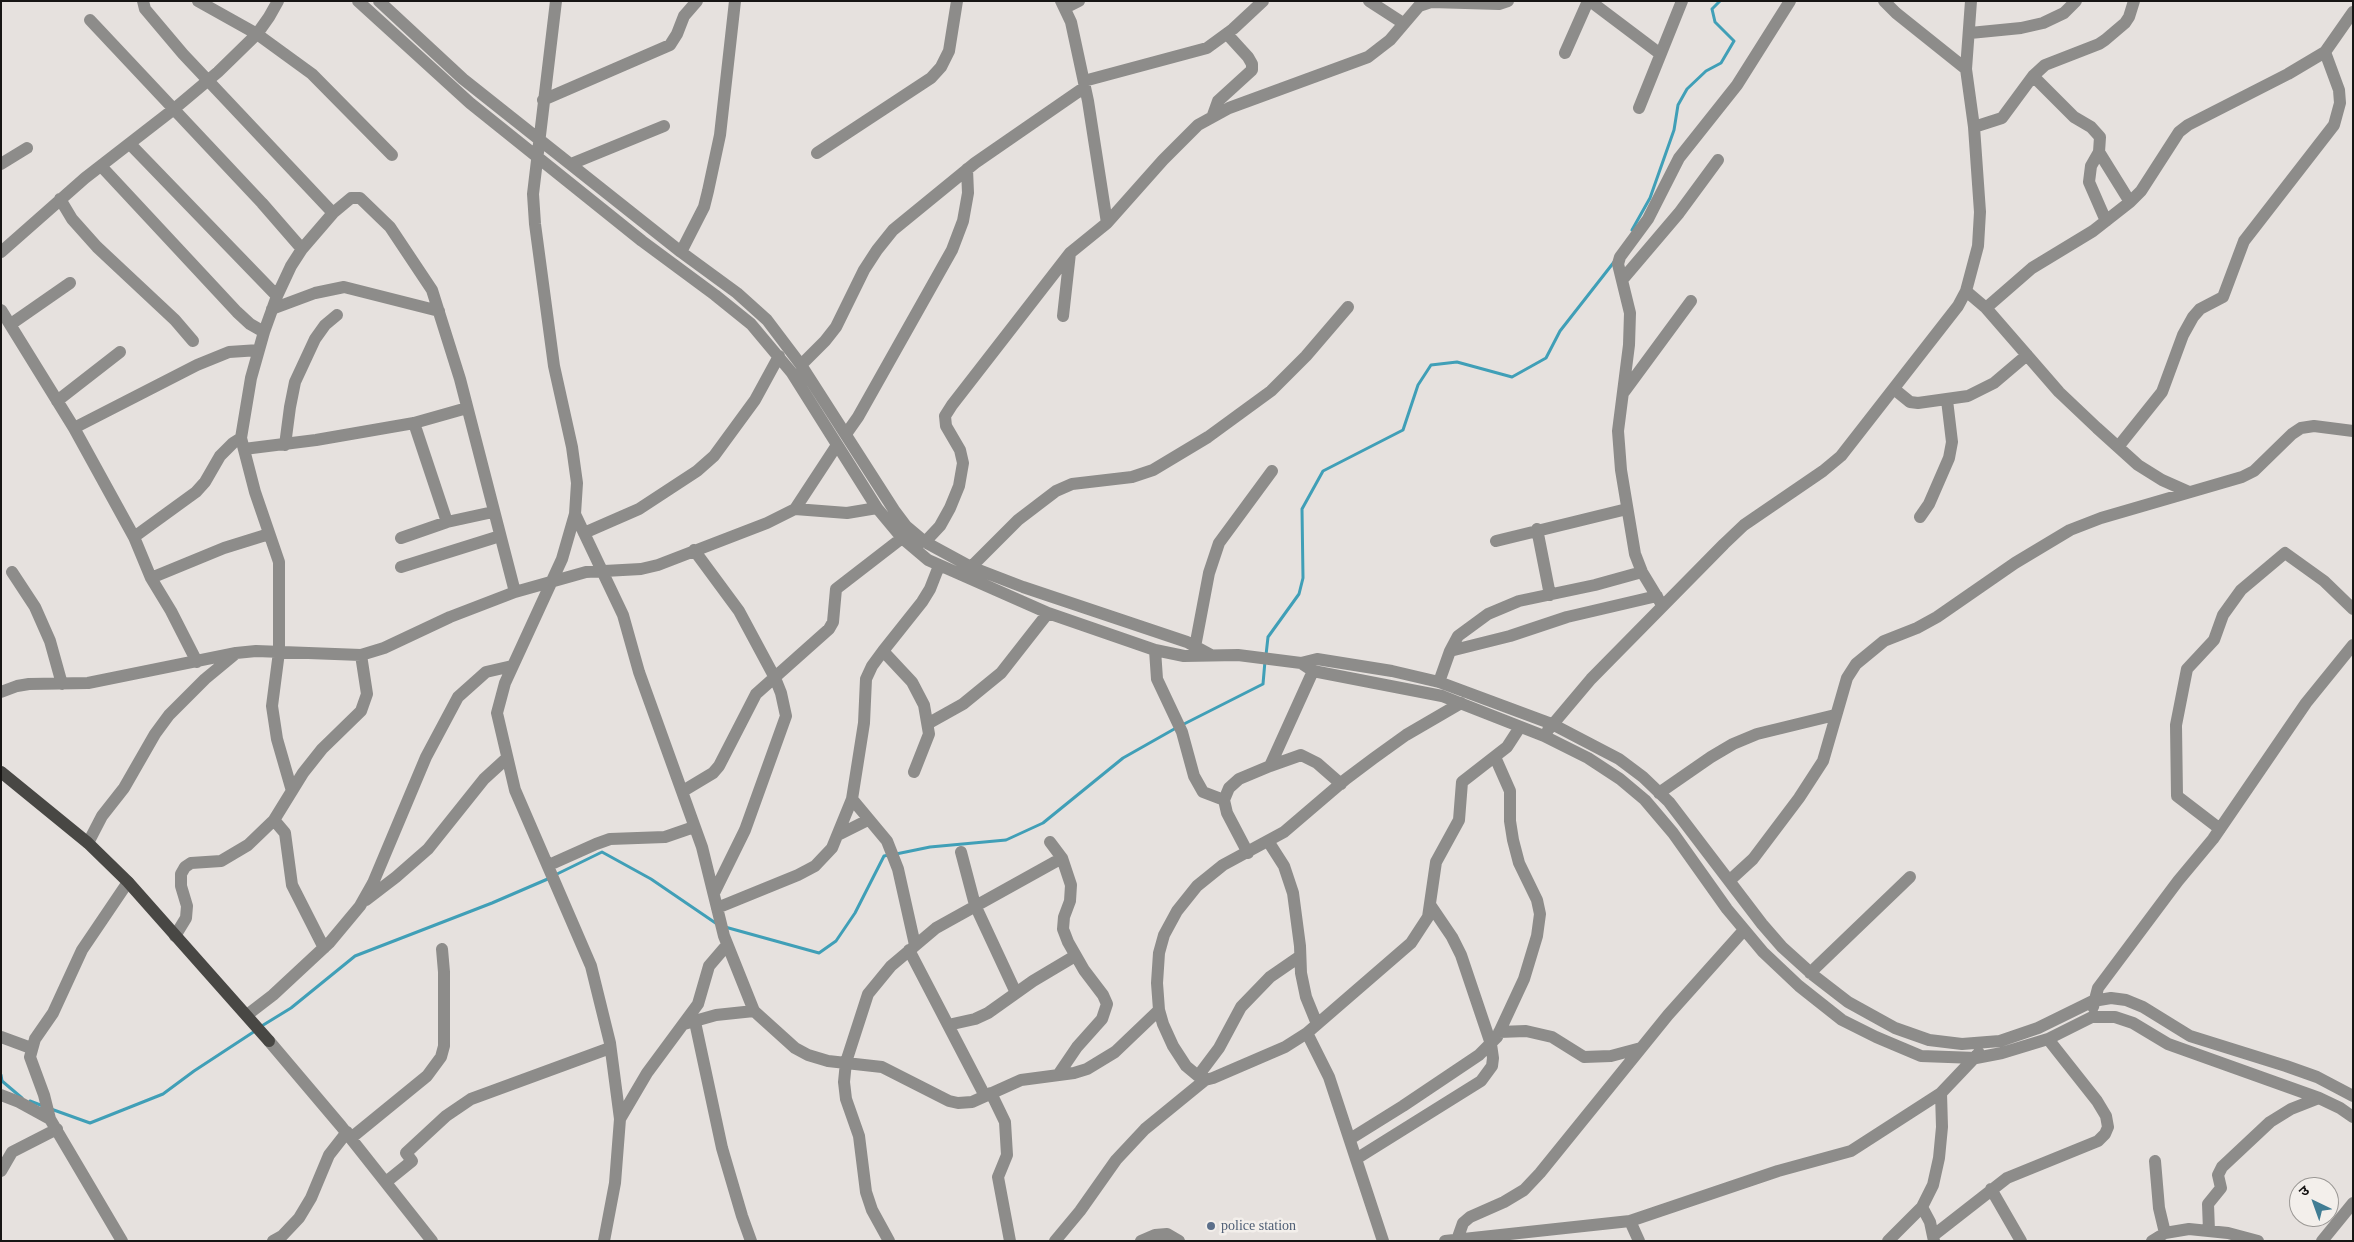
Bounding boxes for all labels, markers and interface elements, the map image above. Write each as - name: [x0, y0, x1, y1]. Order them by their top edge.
- north arrow: [2289, 1177, 2339, 1227]
- text: उ: [2296, 1183, 2312, 1200]
- place label: police station: [1221, 1218, 1296, 1234]
- marker: police station: [1205, 1220, 1217, 1232]

